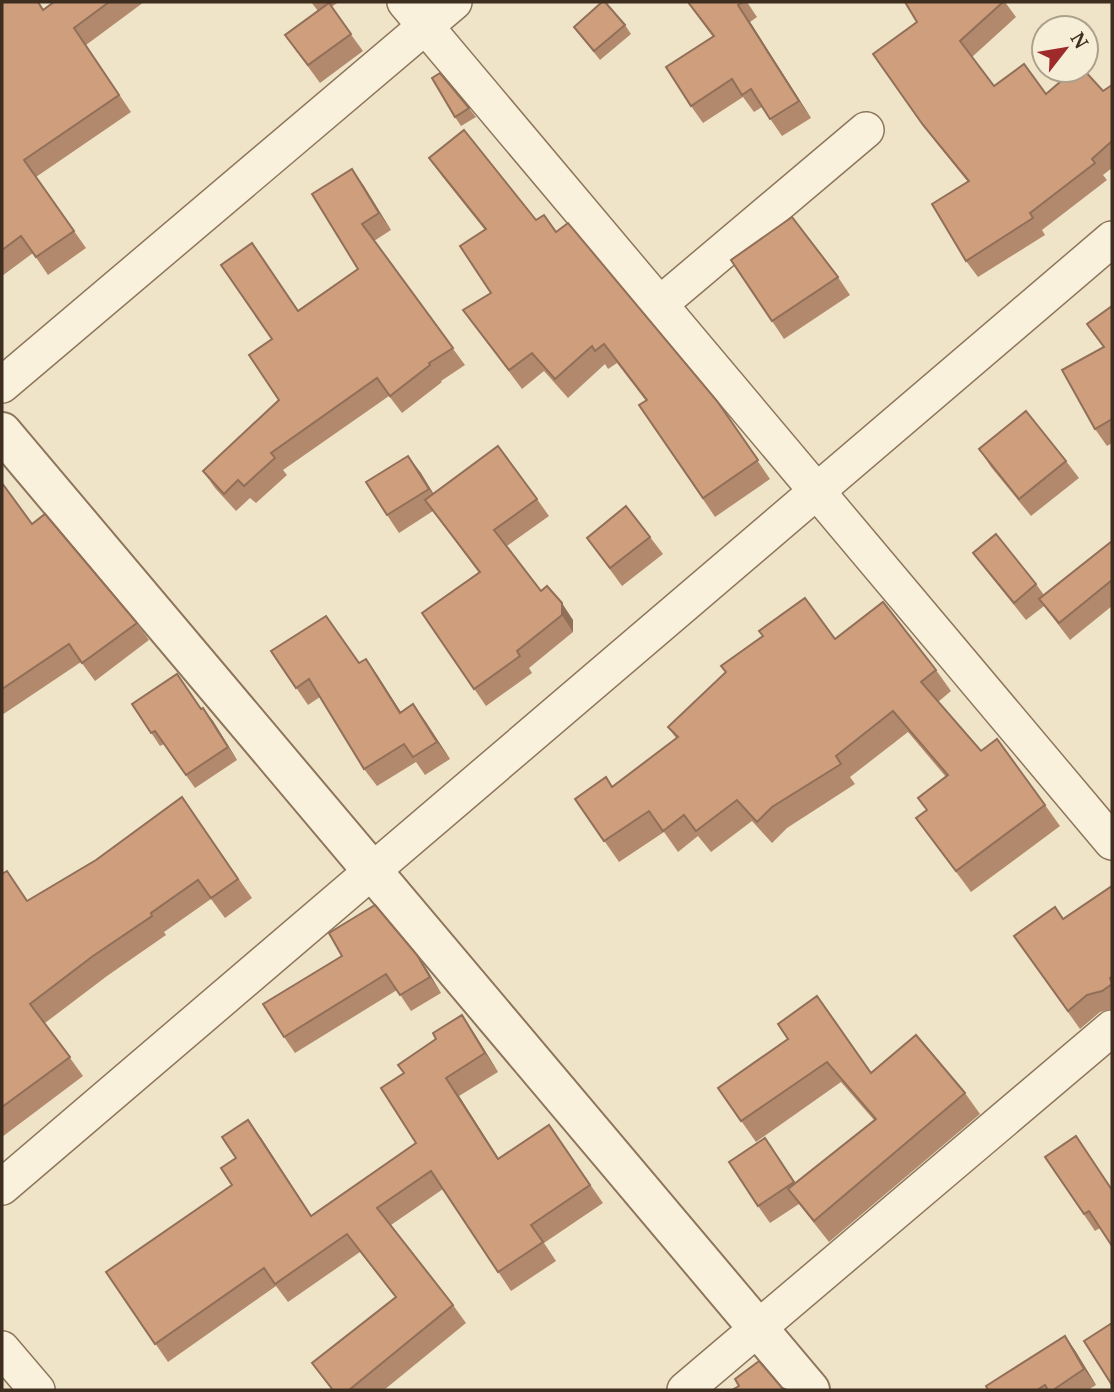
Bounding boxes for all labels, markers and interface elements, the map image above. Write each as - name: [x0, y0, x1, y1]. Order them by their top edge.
- north arrow: [1030, 14, 1100, 84]
- text: N: [1065, 27, 1095, 53]

